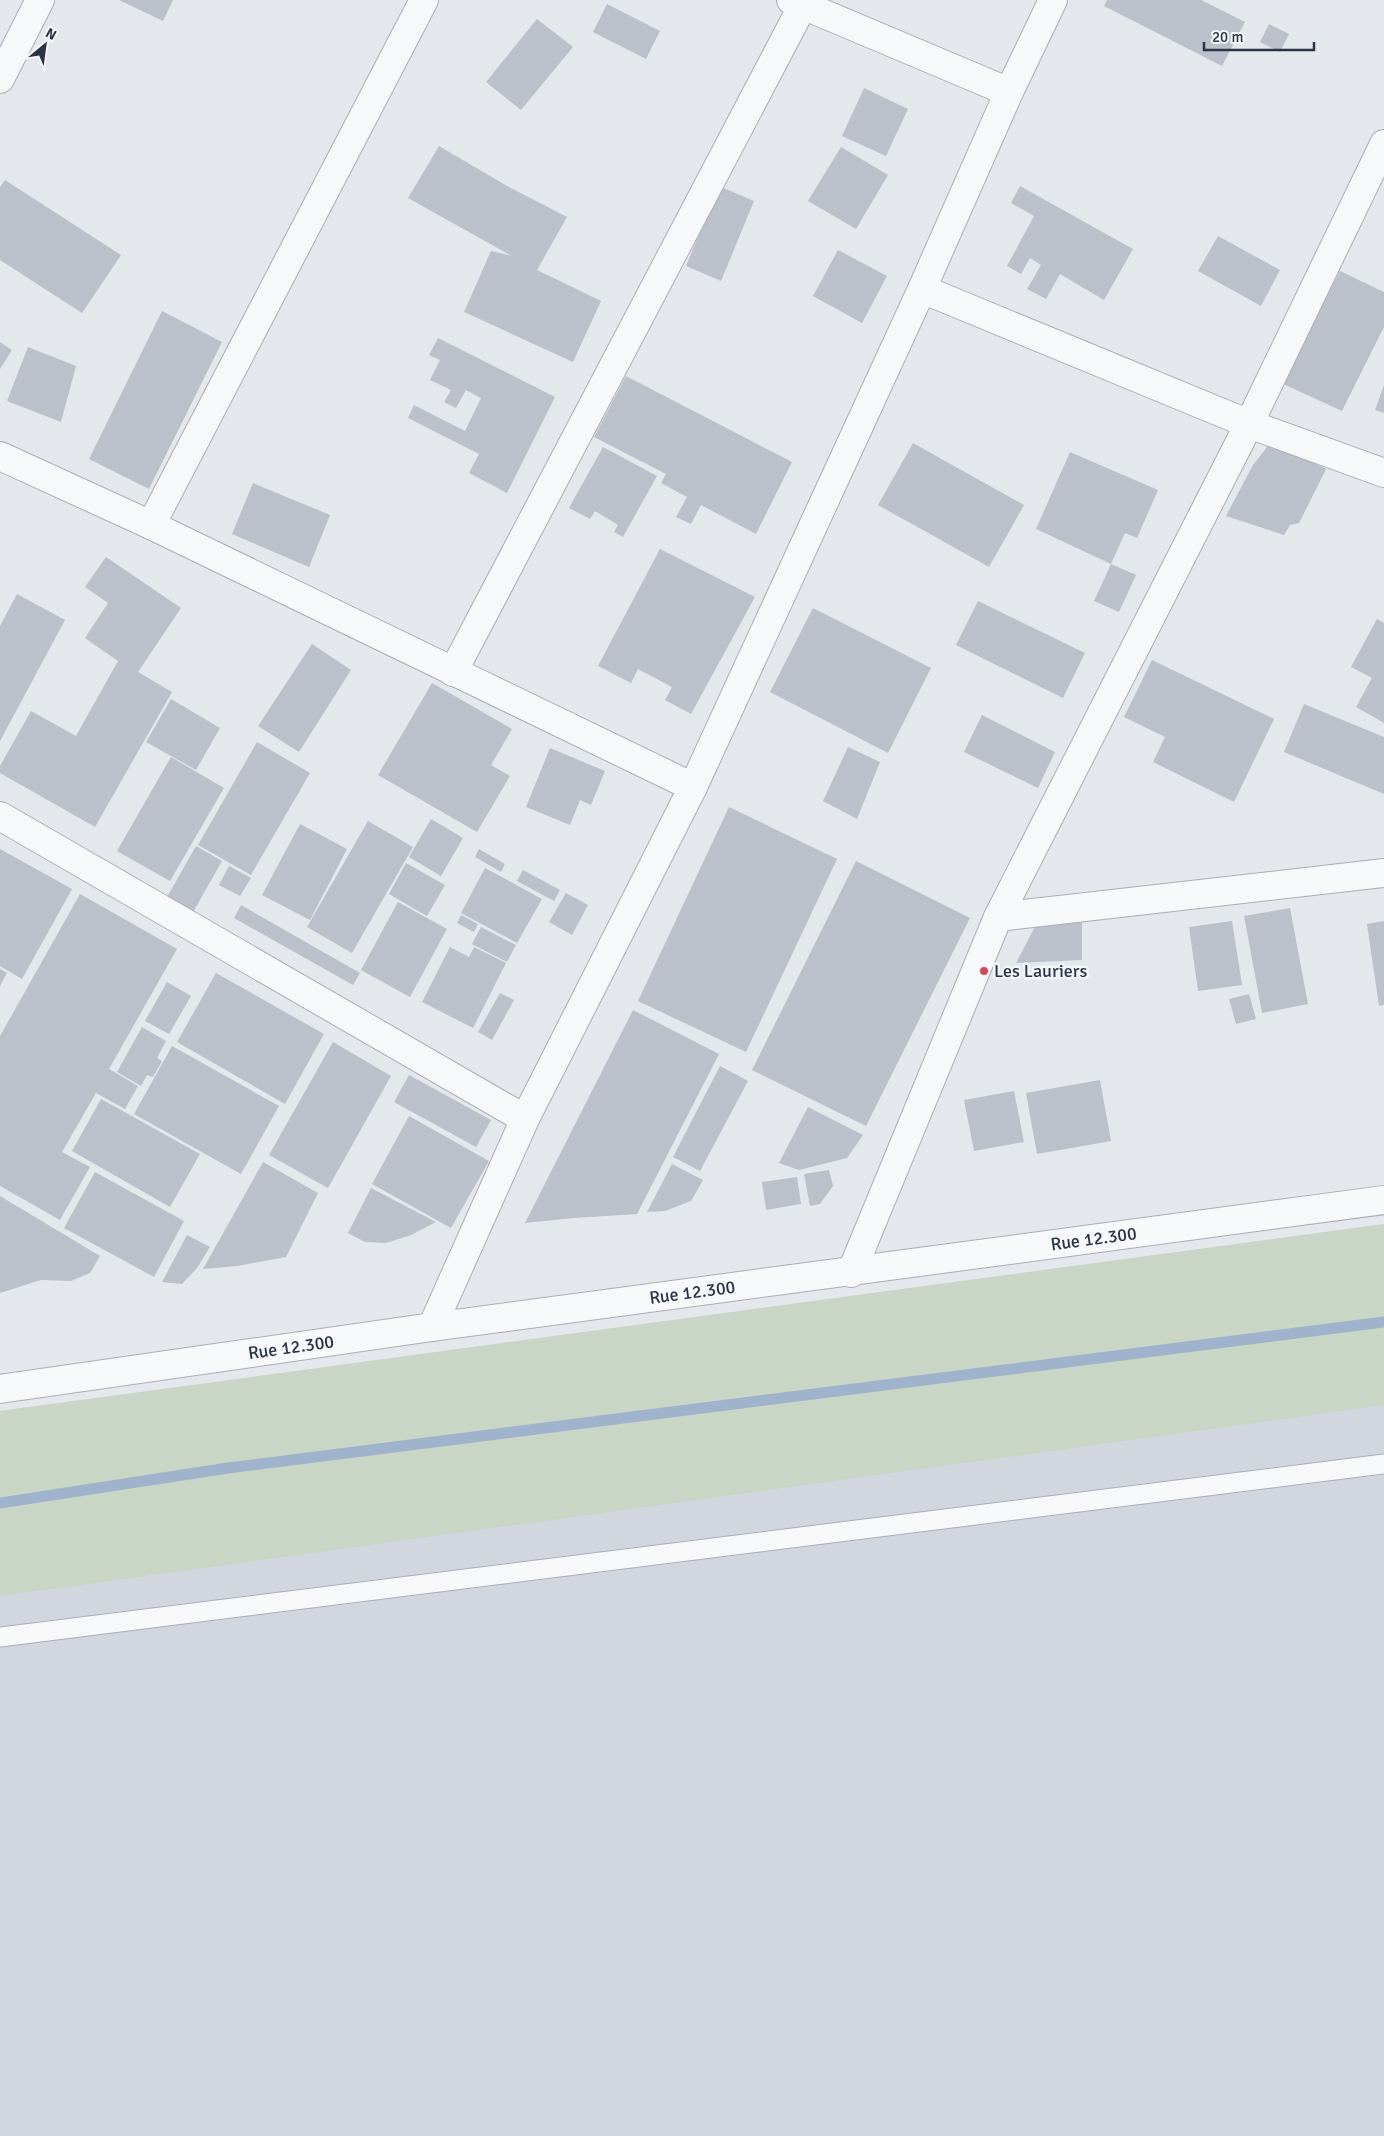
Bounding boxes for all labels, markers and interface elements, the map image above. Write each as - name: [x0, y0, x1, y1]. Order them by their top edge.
- north arrow: [20, 20, 70, 70]
- scale bar: [1204, 20, 1314, 52]
- text: N: [43, 24, 59, 44]
- text: 20 m: [1212, 28, 1243, 46]
- place label: Les Lauriers: [994, 960, 1087, 982]
- marker: Les Lauriers: [978, 965, 990, 977]
- street label: Rue 12.300: [1049, 1222, 1138, 1255]
- street label: Rue 12.300: [648, 1276, 737, 1309]
- street label: Rue 12.300: [247, 1330, 335, 1364]

